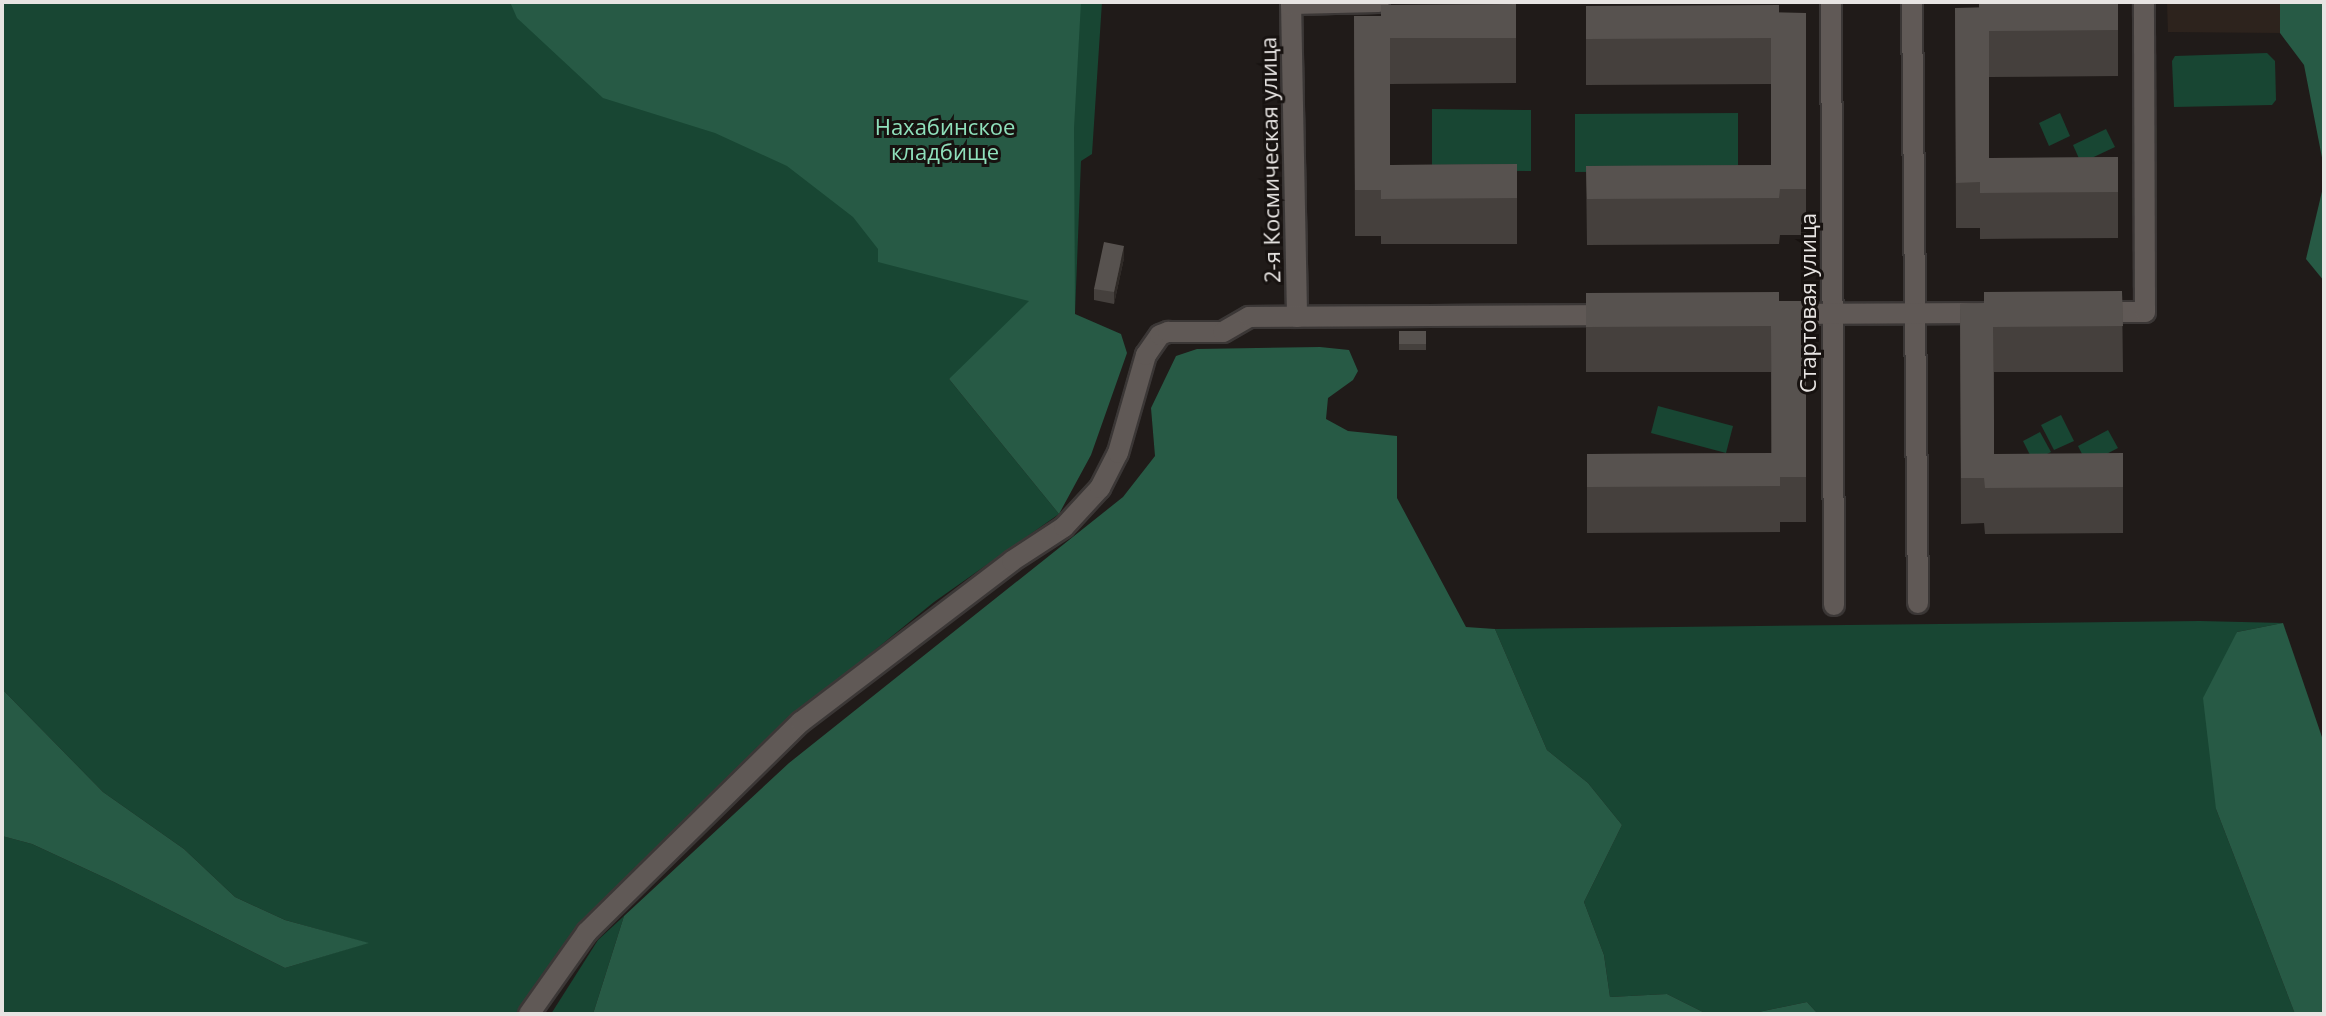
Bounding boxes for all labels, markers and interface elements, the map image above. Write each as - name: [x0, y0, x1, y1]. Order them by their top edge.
- street label: 2-я Космическая улица: [1255, 37, 1285, 283]
- park label: Нахабинское кладбище: [875, 113, 1015, 164]
- street label: Стартовая улица: [1795, 213, 1821, 393]

